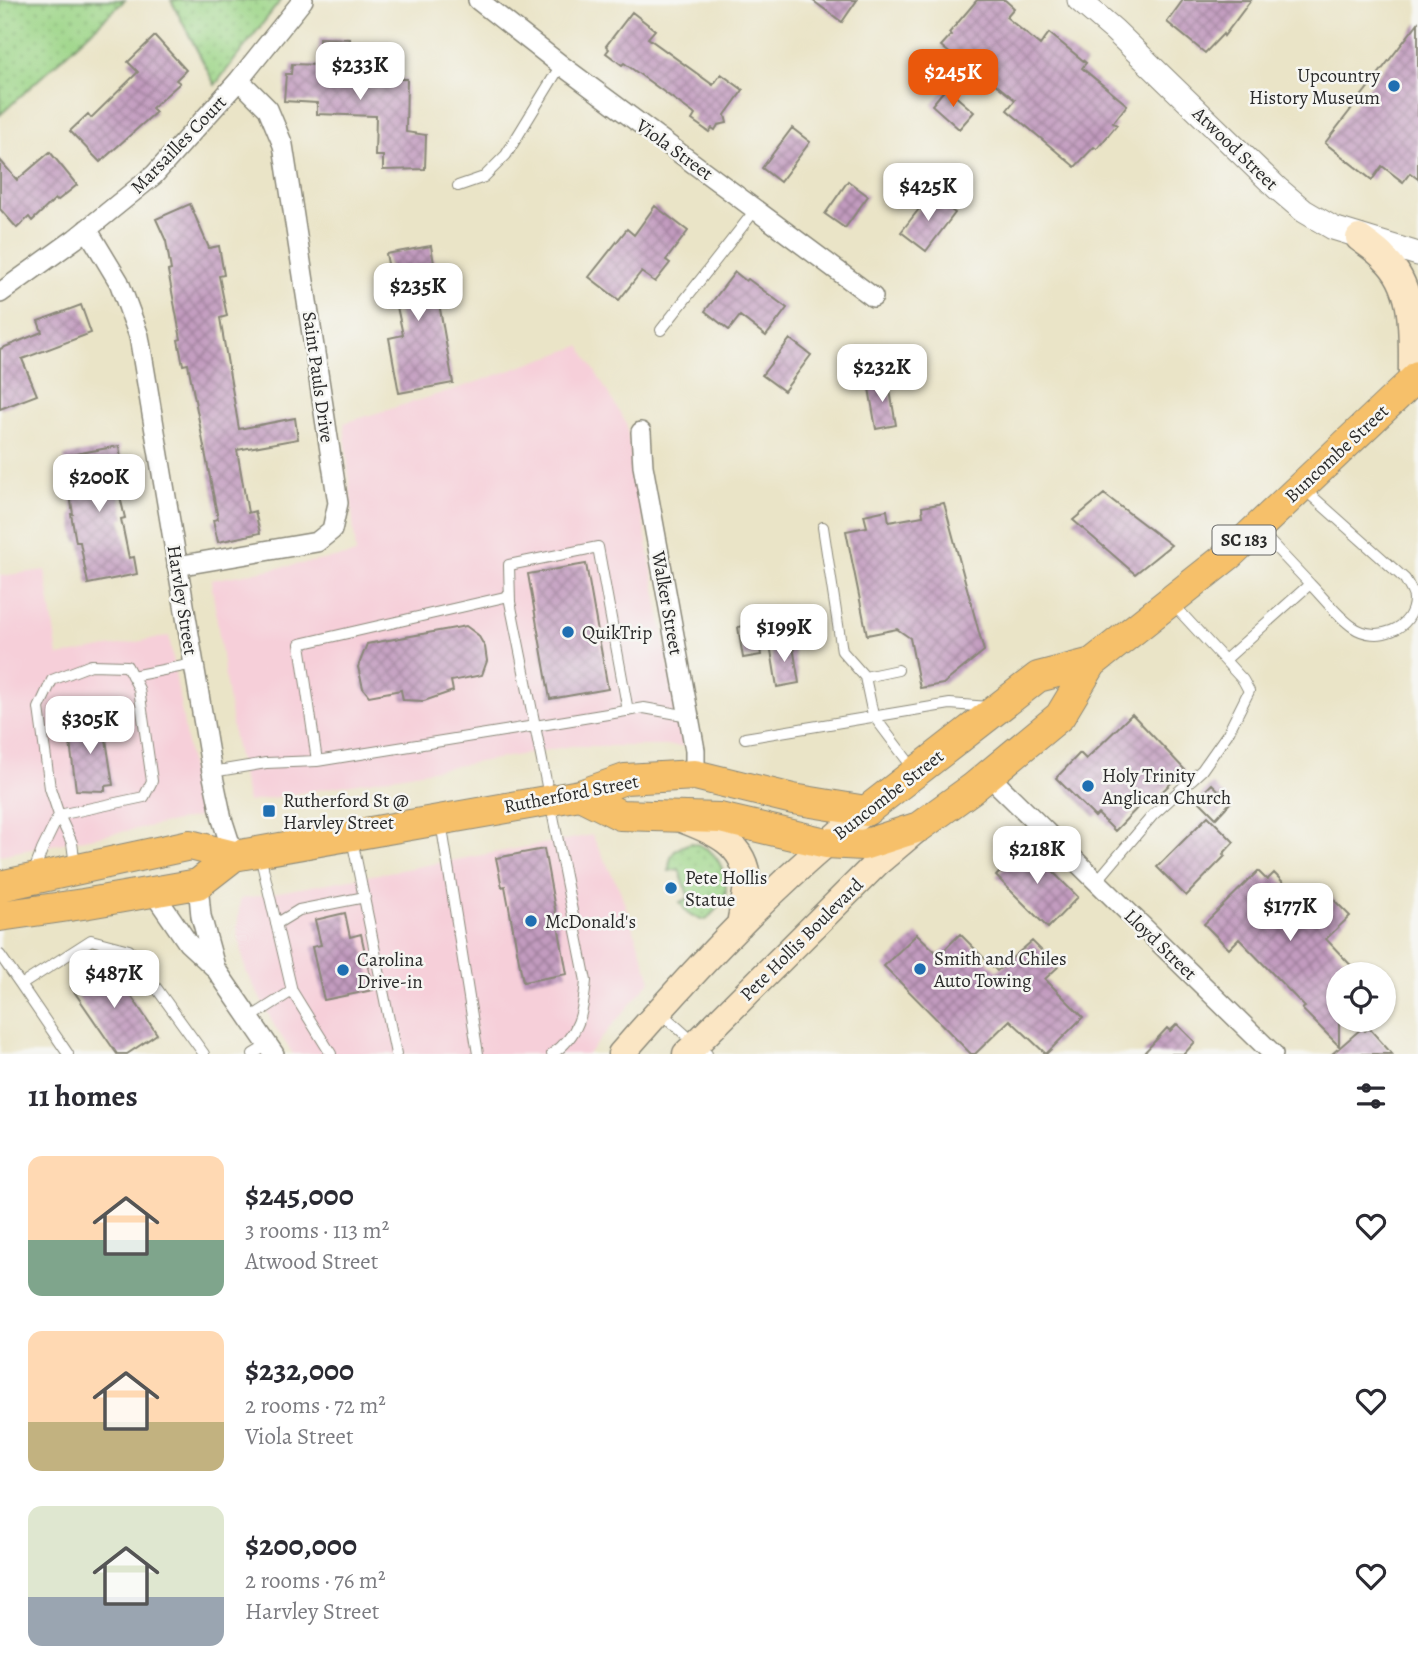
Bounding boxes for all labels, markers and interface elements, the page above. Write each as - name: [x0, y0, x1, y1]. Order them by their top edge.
- pin: $233K: [311, 42, 409, 102]
- text: $233K: [332, 49, 388, 80]
- pin: $245K: [904, 50, 1002, 109]
- text: $245K: [924, 56, 982, 87]
- place label: Upcountry History Museum: [1249, 63, 1381, 111]
- marker: Upcountry History Museum: [1386, 78, 1402, 94]
- street label: Marsailles Court: [125, 90, 232, 200]
- street label: Atwood Street: [1186, 100, 1284, 196]
- street label: Viola Street: [630, 112, 718, 187]
- pin: $425K: [879, 164, 977, 223]
- text: $425K: [899, 170, 957, 201]
- pin: $235K: [369, 264, 467, 323]
- text: $235K: [390, 270, 446, 301]
- street label: Saint Pauls Drive: [296, 310, 340, 444]
- pin: $232K: [833, 344, 931, 404]
- text: $232K: [853, 351, 911, 382]
- street label: Buncombe Street: [1279, 399, 1394, 509]
- pin: $200K: [50, 454, 148, 514]
- text: $200K: [69, 461, 129, 492]
- road number: SC 183: [1212, 526, 1276, 554]
- street label: Harvley Street: [160, 543, 204, 657]
- street label: Walker Street: [645, 548, 689, 657]
- pin: $199K: [735, 604, 833, 664]
- text: $199K: [756, 611, 812, 642]
- place label: QuikTrip: [582, 620, 652, 646]
- marker: QuikTrip: [560, 624, 576, 640]
- pin: $305K: [41, 696, 139, 756]
- text: $305K: [61, 703, 119, 734]
- street label: Buncombe Street: [828, 743, 949, 846]
- place label: Holy Trinity Anglican Church: [1101, 763, 1231, 811]
- street label: Rutherford Street: [502, 768, 641, 820]
- marker: Holy Trinity Anglican Church: [1080, 778, 1096, 794]
- place label: Rutherford St @ Harvley Street: [283, 788, 409, 836]
- marker: Rutherford St @ Harvley Street: [261, 803, 277, 819]
- pin: $218K: [988, 826, 1086, 886]
- text: $218K: [1009, 833, 1065, 864]
- place label: Pete Hollis Statue: [685, 865, 767, 913]
- street label: Pete Hollis Boulevard: [734, 872, 870, 1007]
- marker: Pete Hollis Statue: [663, 880, 679, 896]
- pin: $177K: [1241, 884, 1339, 943]
- text: $177K: [1263, 890, 1317, 921]
- street label: Lloyd Street: [1118, 903, 1203, 986]
- place label: McDonald's: [545, 909, 636, 935]
- marker: McDonald's: [523, 913, 539, 929]
- place label: Smith and Chiles Auto Towing: [933, 946, 1067, 994]
- place label: Carolina Drive-in: [357, 947, 424, 995]
- pin: $487K: [65, 950, 163, 1010]
- text: $487K: [85, 957, 143, 988]
- marker: Smith and Chiles Auto Towing: [912, 961, 928, 977]
- marker: Carolina Drive-in: [335, 962, 351, 978]
- map controls: [1326, 962, 1396, 1032]
- button: locate: [1326, 962, 1396, 1032]
- text: 11 homes: [28, 1076, 138, 1116]
- icon: filters: [1352, 1077, 1390, 1115]
- text: $245,000: [245, 1175, 354, 1215]
- icon: home: [84, 1184, 168, 1268]
- icon: heart: [1352, 1207, 1390, 1245]
- text: 3 rooms · 113 m²: [245, 1215, 389, 1246]
- text: Atwood Street: [245, 1246, 378, 1277]
- text: $232,000: [245, 1350, 354, 1390]
- icon: home: [84, 1359, 168, 1443]
- icon: heart: [1352, 1382, 1390, 1420]
- text: 2 rooms · 72 m²: [245, 1390, 386, 1421]
- text: Viola Street: [245, 1421, 354, 1452]
- text: $200,000: [245, 1525, 357, 1565]
- icon: home: [84, 1534, 168, 1618]
- icon: heart: [1352, 1557, 1390, 1595]
- text: 2 rooms · 76 m²: [245, 1565, 386, 1596]
- text: Harvley Street: [245, 1596, 379, 1627]

